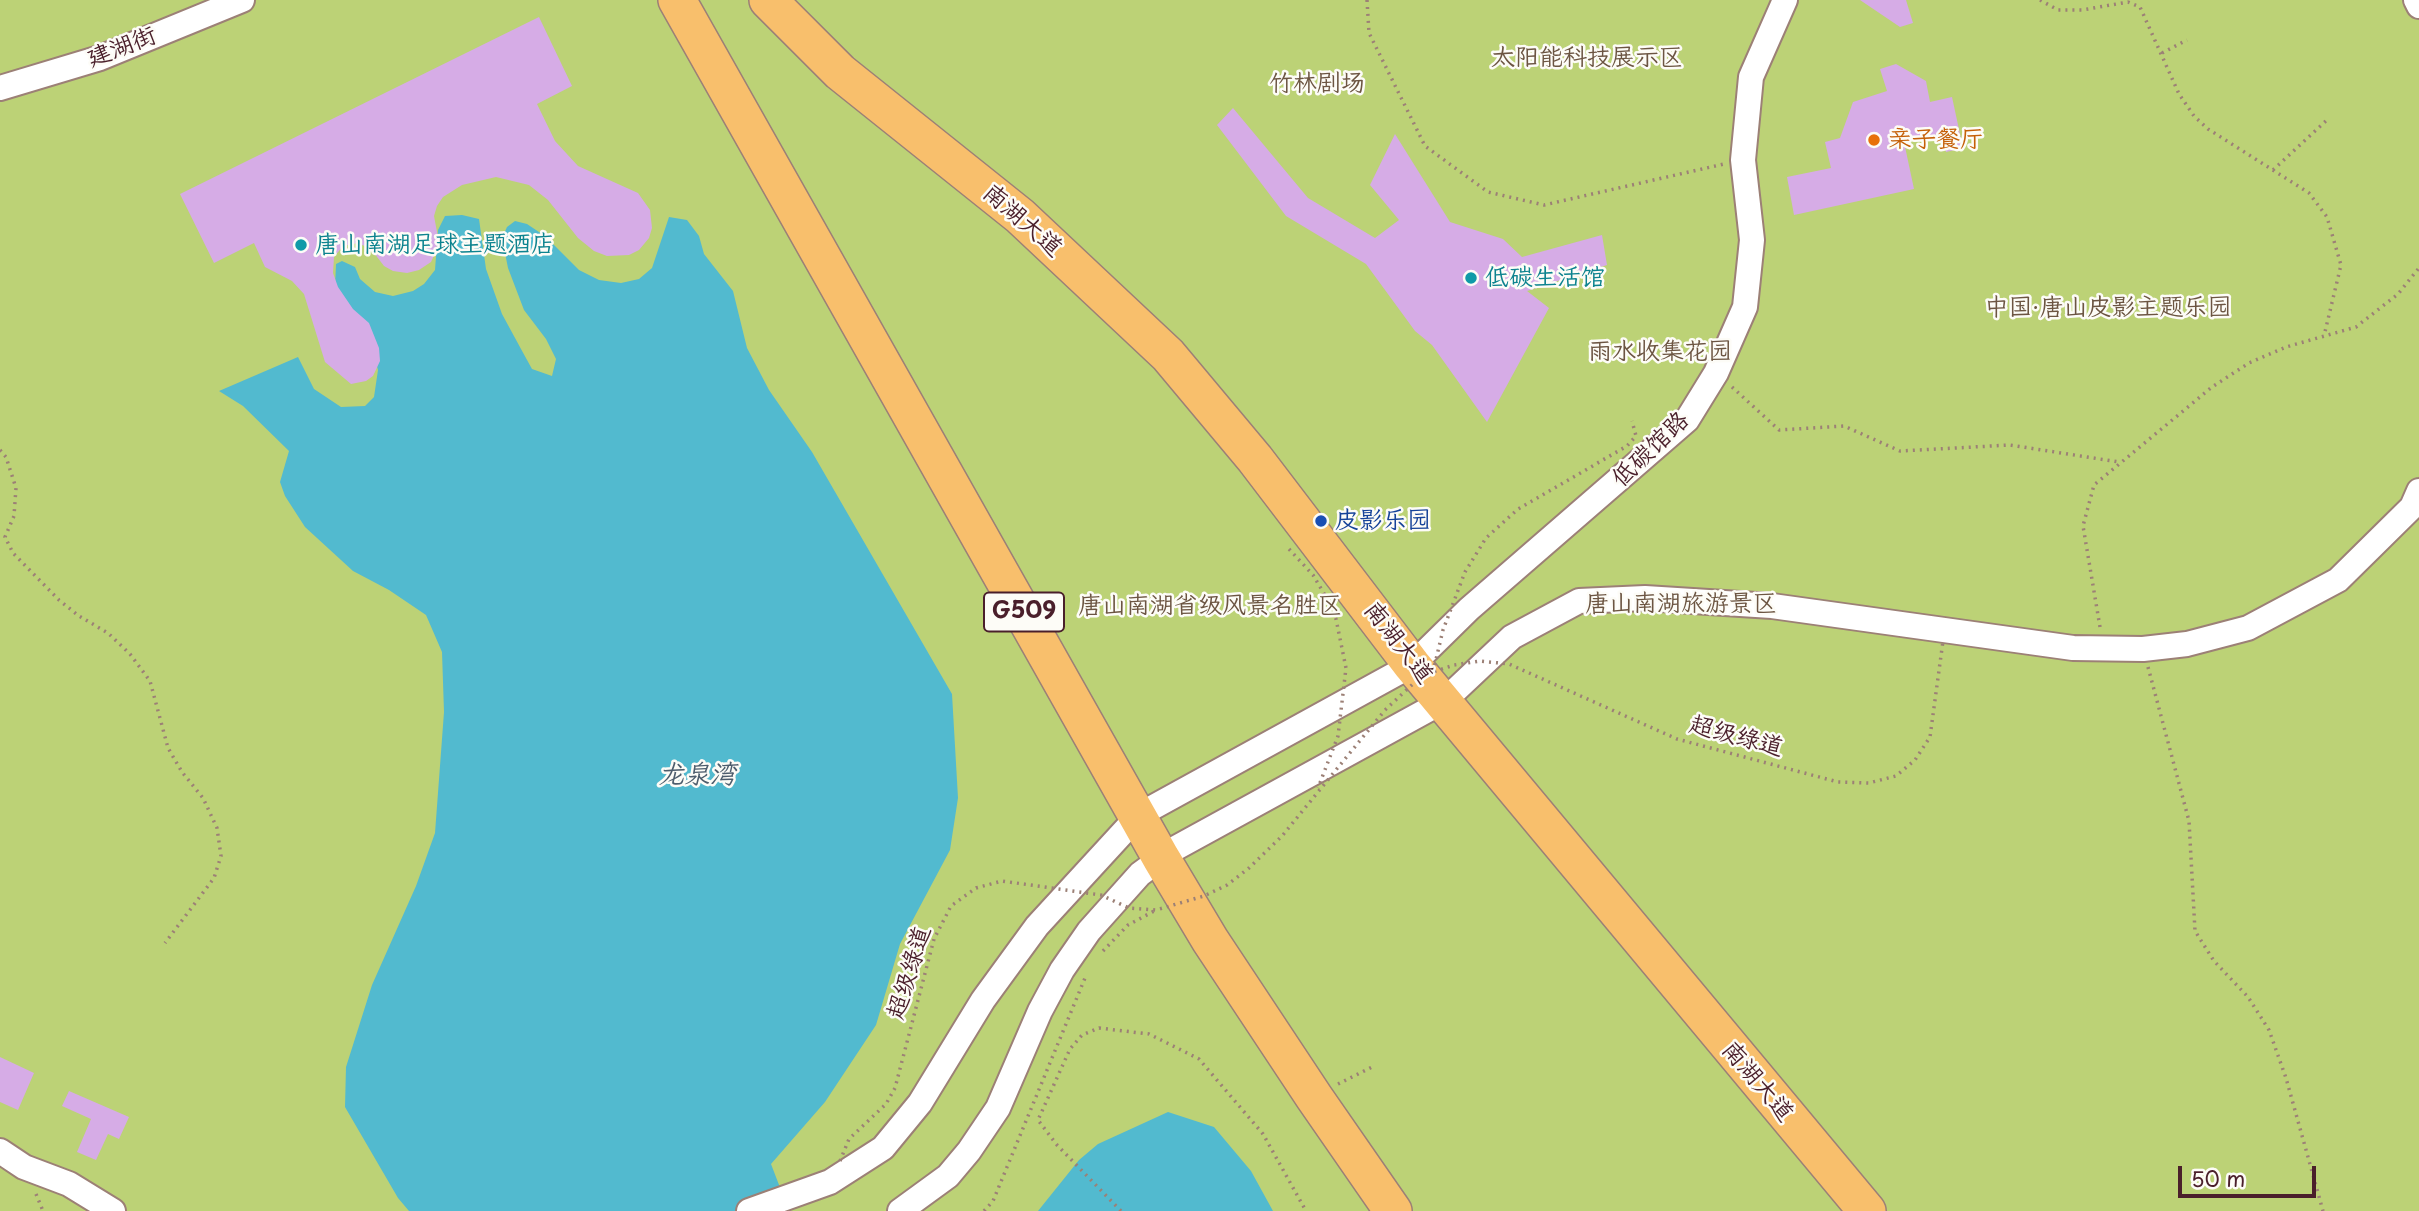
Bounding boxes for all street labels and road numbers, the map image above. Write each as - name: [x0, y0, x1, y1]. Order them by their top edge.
- street label: 建湖街: [83, 22, 161, 74]
- street label: 南湖大道: [976, 179, 1068, 263]
- street label: 低碳馆路: [1606, 406, 1696, 494]
- road number: G509: [984, 592, 1064, 632]
- street label: 南湖大道: [1357, 596, 1439, 690]
- street label: 超级绿道: [1686, 711, 1786, 763]
- street label: 超级绿道: [882, 923, 938, 1023]
- street label: 南湖大道: [1715, 1036, 1799, 1128]

